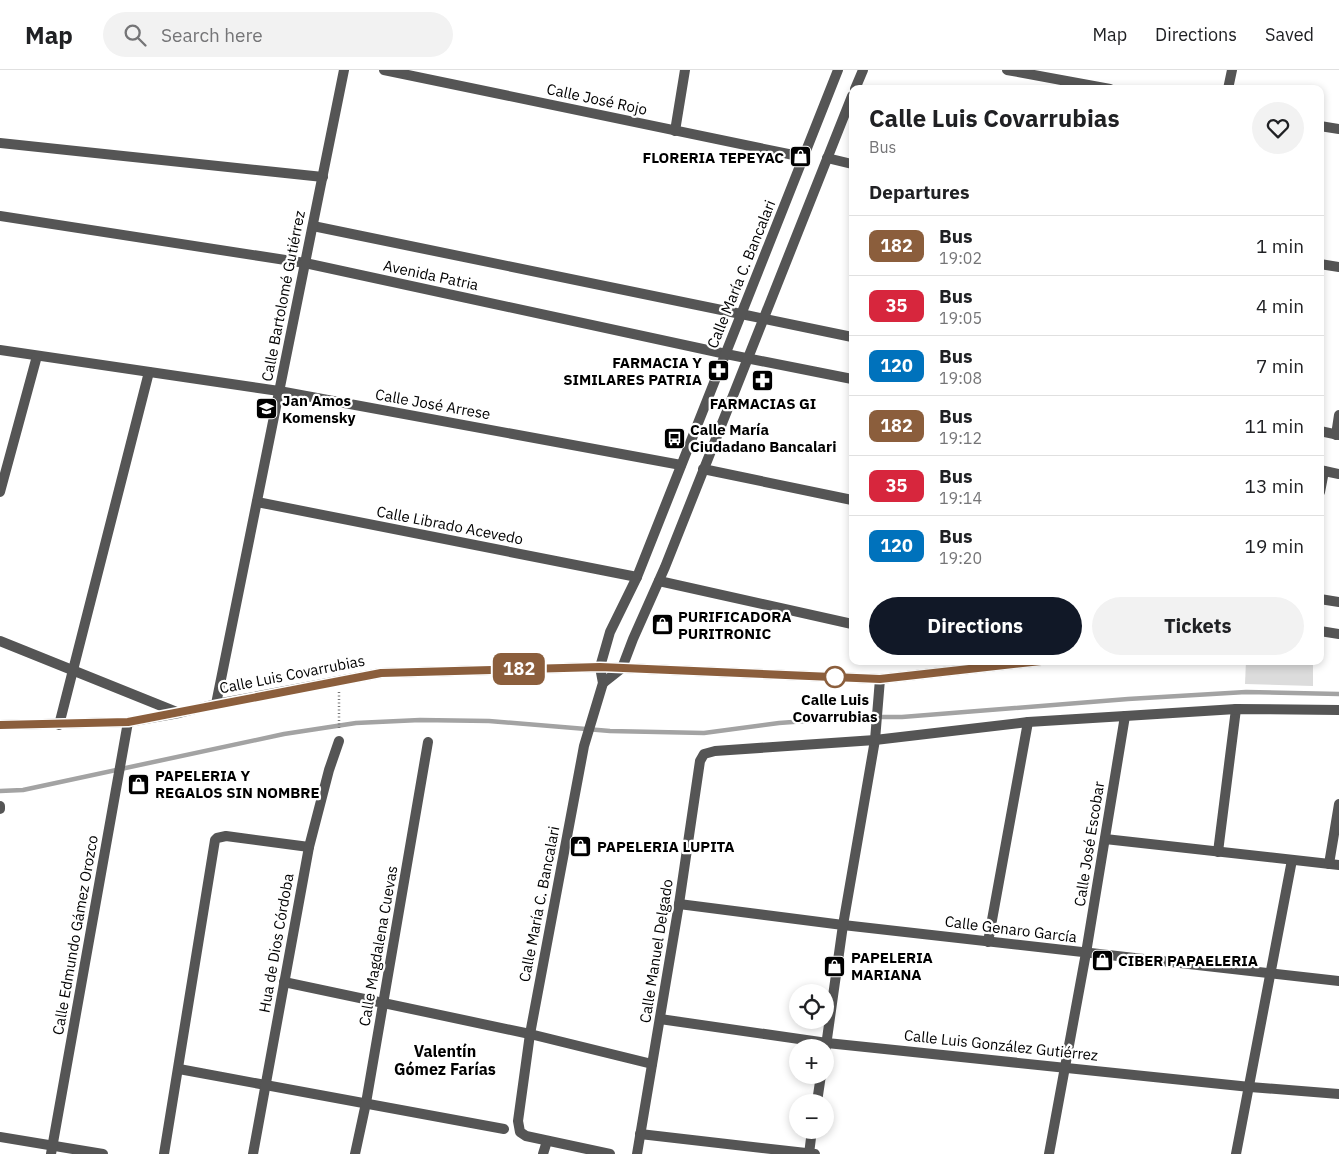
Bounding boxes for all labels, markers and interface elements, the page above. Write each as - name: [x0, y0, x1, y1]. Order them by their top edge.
- search box: [103, 12, 453, 57]
- text: Map: [25, 19, 73, 51]
- icon: search: [121, 21, 149, 49]
- text: Search here: [161, 23, 263, 47]
- text: Map: [1092, 23, 1127, 46]
- text: Directions: [1155, 23, 1237, 46]
- text: Saved: [1265, 23, 1314, 46]
- street label: Calle José Rojo: [545, 79, 649, 119]
- text: Calle Luis Covarrubias: [869, 102, 1120, 134]
- button: heart: [1252, 102, 1304, 154]
- text: Bus: [869, 137, 896, 157]
- shop icon: FLORERIA TEPEYAC: [788, 145, 812, 169]
- place label: FLORERIA TEPEYAC: [642, 148, 784, 167]
- text: Departures: [869, 180, 969, 204]
- street label: Calle María C. Bancalari: [703, 197, 779, 351]
- street label: Calle Bartolomé Gutiérrez: [257, 209, 309, 383]
- text: Bus: [939, 224, 973, 248]
- text: 182: [880, 234, 913, 257]
- text: 1 min: [1256, 234, 1304, 258]
- text: 19:02: [939, 248, 982, 268]
- street label: Avenida Patria: [382, 256, 480, 294]
- text: Bus: [939, 284, 973, 308]
- text: 35: [886, 294, 907, 317]
- text: 4 min: [1256, 294, 1304, 318]
- text: 19:05: [939, 308, 982, 328]
- text: Bus: [939, 344, 973, 368]
- place label: FARMACIA Y SIMILARES PATRIA: [563, 353, 702, 389]
- text: 120: [880, 354, 913, 377]
- text: 7 min: [1256, 354, 1304, 378]
- pharmacy icon: FARMACIA Y SIMILARES PATRIA: [706, 359, 730, 383]
- pharmacy icon: FARMACIAS GI: [751, 368, 775, 392]
- text: 19:08: [939, 368, 982, 388]
- street label: Calle José Arrese: [374, 385, 492, 423]
- place label: Jan Amos Komensky: [282, 391, 355, 427]
- place label: FARMACIAS GI: [710, 394, 816, 413]
- school or university icon: Jan Amos Komensky: [254, 397, 278, 421]
- text: Bus: [939, 404, 973, 428]
- text: 182: [880, 414, 913, 437]
- text: 11 min: [1245, 414, 1304, 438]
- place label: Calle María Ciudadano Bancalari: [690, 420, 836, 456]
- bus stop icon: Calle María Ciudadano Bancalari: [662, 426, 686, 450]
- text: 19:12: [939, 428, 982, 448]
- text: Bus: [939, 464, 973, 488]
- text: 35: [886, 474, 907, 497]
- text: 13 min: [1245, 474, 1304, 498]
- text: 19:14: [939, 488, 982, 508]
- street label: Calle Librado Acevedo: [375, 501, 525, 549]
- text: Bus: [939, 524, 973, 548]
- text: 120: [880, 534, 913, 557]
- text: 19 min: [1245, 534, 1304, 558]
- text: 19:20: [939, 548, 982, 568]
- button: Directions: [869, 597, 1082, 655]
- button: Tickets: [1092, 597, 1304, 655]
- place label: PURIFICADORA PURITRONIC: [678, 607, 792, 643]
- shop icon: PURIFICADORA PURITRONIC: [650, 613, 674, 637]
- street label: Calle Luis Covarrubias: [218, 651, 366, 697]
- line badge: 182: [490, 653, 548, 685]
- text: 182: [503, 657, 535, 680]
- marker: Calle Luis Covarrubias: [824, 666, 846, 688]
- place label: Calle Luis Covarrubias: [792, 690, 878, 726]
- place label: PAPELERIA Y REGALOS SIN NOMBRE: [155, 766, 320, 802]
- shop icon: PAPELERIA Y REGALOS SIN NOMBRE: [127, 772, 151, 796]
- street label: Calle José Escobar: [1070, 780, 1108, 908]
- street label: Calle María C. Bancalari: [515, 824, 563, 984]
- street label: Calle Edmundo Gámez Orozco: [48, 834, 102, 1036]
- shop icon: PAPELERIA LUPITA: [569, 834, 593, 858]
- place label: PAPELERIA LUPITA: [597, 837, 735, 856]
- street label: Calle Magdalena Cuevas: [355, 864, 401, 1028]
- street label: Hua de Dios Córdoba: [254, 872, 298, 1014]
- street label: Calle Manuel Delgado: [635, 878, 677, 1024]
- street label: Calle Genaro García: [944, 911, 1078, 947]
- place label: PAPELERIA MARIANA: [851, 948, 933, 984]
- shop icon: CIBER PAPAELERIA: [1090, 948, 1114, 972]
- place label: CIBER PAPAELERIA: [1118, 951, 1258, 970]
- shop icon: PAPELERIA MARIANA: [823, 954, 847, 978]
- map controls: [789, 984, 834, 1139]
- button: locate: [789, 984, 834, 1029]
- street label: Calle Luis González Gutiérrez: [903, 1025, 1099, 1065]
- button: +: [789, 1039, 834, 1084]
- district label: Valentín Gómez Farías: [394, 1041, 496, 1079]
- button: −: [789, 1094, 834, 1139]

